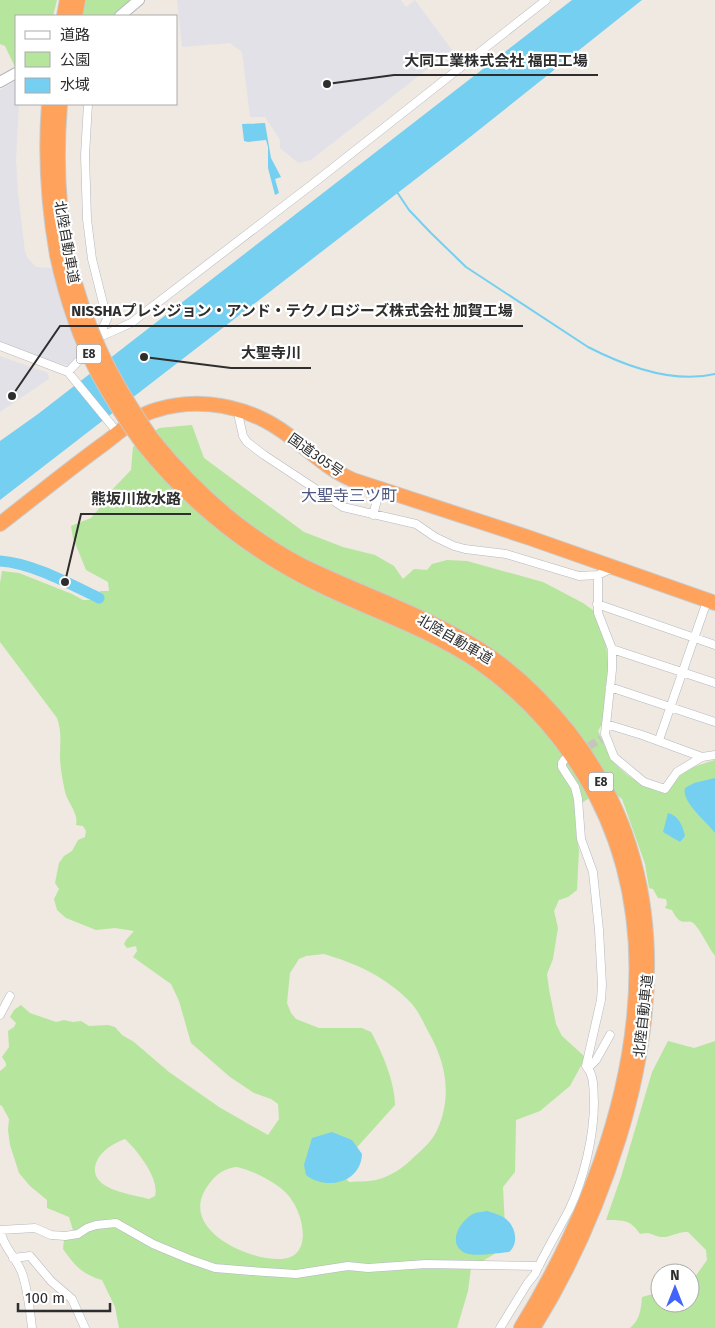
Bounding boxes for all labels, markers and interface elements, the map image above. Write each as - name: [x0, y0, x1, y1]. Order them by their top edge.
- legend: [15, 15, 178, 105]
- text: 道路: [60, 26, 90, 44]
- callout: 大同工業株式会社 福田工場: [394, 45, 598, 75]
- text: 公園: [60, 51, 90, 69]
- text: 大同工業株式会社 福田工場: [404, 52, 588, 70]
- text: 水域: [60, 76, 90, 94]
- street label: 北陸自動車道: [51, 199, 82, 285]
- callout: NISSHAプレシジョン・アンド・テクノロジーズ株式会社 加賀工場: [60, 296, 523, 326]
- text: NISSHAプレシジョン・アンド・テクノロジーズ株式会社 加賀工場: [71, 302, 513, 320]
- callout: 大聖寺川: [231, 338, 311, 368]
- road number: E8: [76, 344, 102, 364]
- text: 大聖寺川: [241, 344, 301, 362]
- street label: 国道305号: [285, 430, 347, 481]
- callout: 熊坂川放水路: [81, 484, 191, 514]
- district label: 大聖寺三ツ町: [301, 486, 397, 505]
- text: 熊坂川放水路: [91, 490, 181, 508]
- street label: 北陸自動車道: [414, 611, 495, 668]
- road number: E8: [588, 772, 614, 792]
- street label: 北陸自動車道: [631, 973, 656, 1059]
- north arrow: [650, 1263, 700, 1313]
- text: N: [670, 1267, 680, 1284]
- scale bar: [18, 1280, 110, 1312]
- text: 100 m: [25, 1289, 65, 1307]

